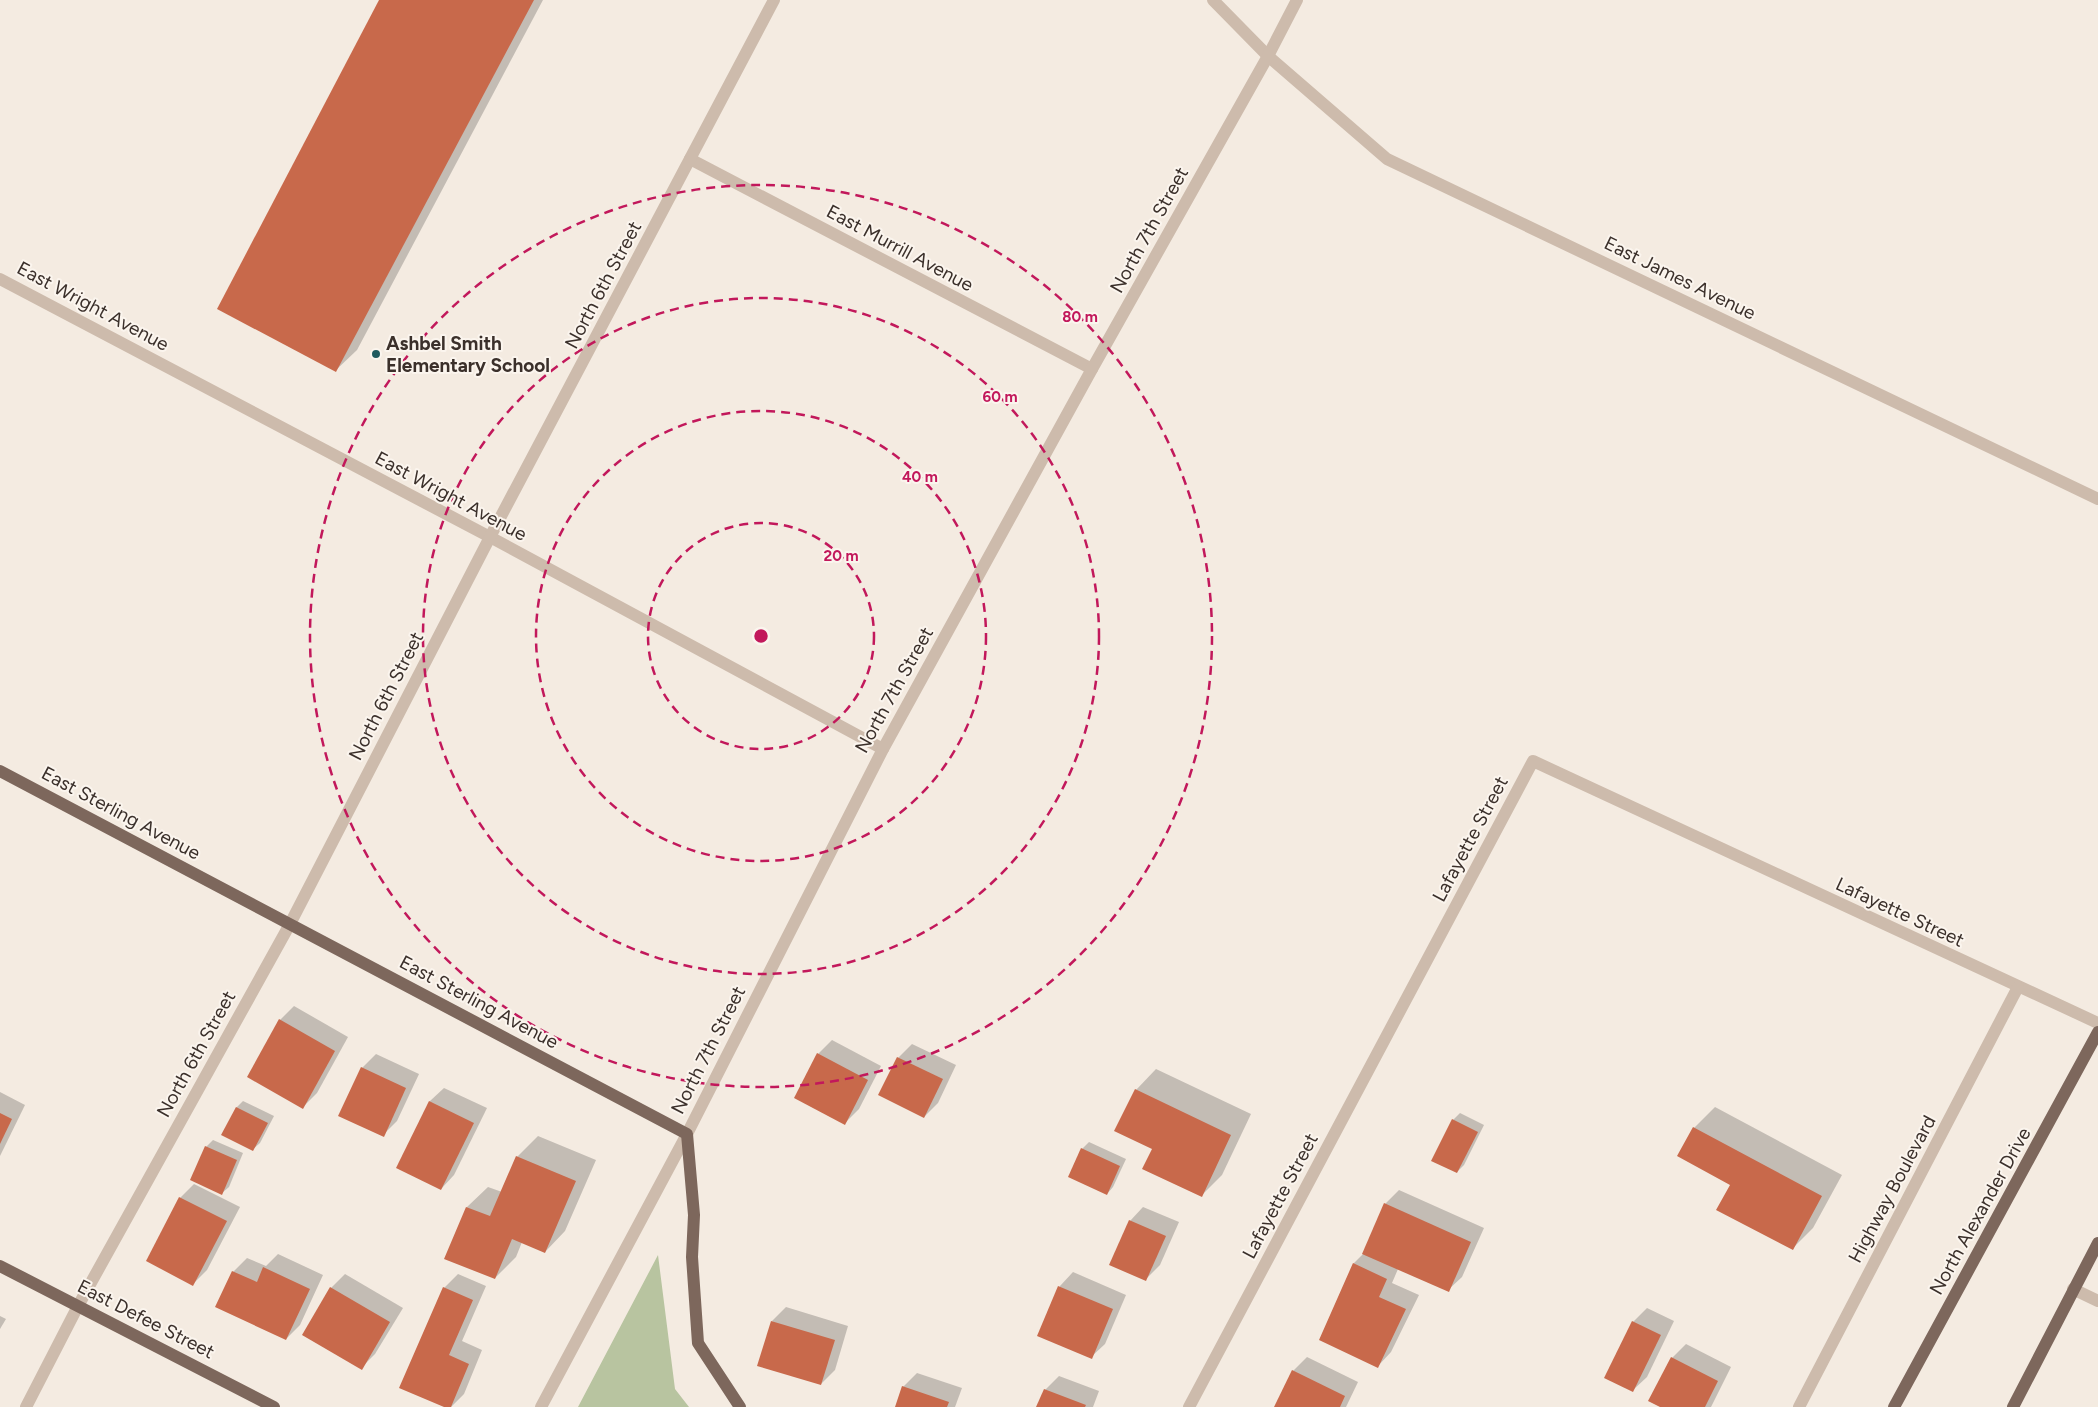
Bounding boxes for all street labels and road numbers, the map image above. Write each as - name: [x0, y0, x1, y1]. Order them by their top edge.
- street label: North 7th Street: [1105, 163, 1193, 297]
- street label: East Murrill Avenue: [823, 200, 977, 296]
- street label: North 6th Street: [560, 217, 646, 353]
- street label: East James Avenue: [1601, 231, 1759, 325]
- street label: East Wright Avenue: [13, 256, 173, 356]
- street label: East Wright Avenue: [371, 446, 531, 546]
- street label: North 7th Street: [850, 623, 938, 757]
- street label: North 6th Street: [344, 628, 428, 764]
- street label: East Sterling Avenue: [38, 761, 204, 865]
- street label: Lafayette Street: [1427, 772, 1513, 906]
- street label: Lafayette Street: [1832, 872, 1968, 952]
- street label: East Sterling Avenue: [396, 950, 562, 1054]
- street label: North 7th Street: [666, 982, 750, 1118]
- street label: North 6th Street: [152, 987, 240, 1121]
- street label: Highway Boulevard: [1843, 1111, 1941, 1267]
- street label: North Alexander Drive: [1924, 1123, 2036, 1299]
- street label: Lafayette Street: [1237, 1129, 1323, 1263]
- street label: East Defee Street: [74, 1275, 218, 1363]

